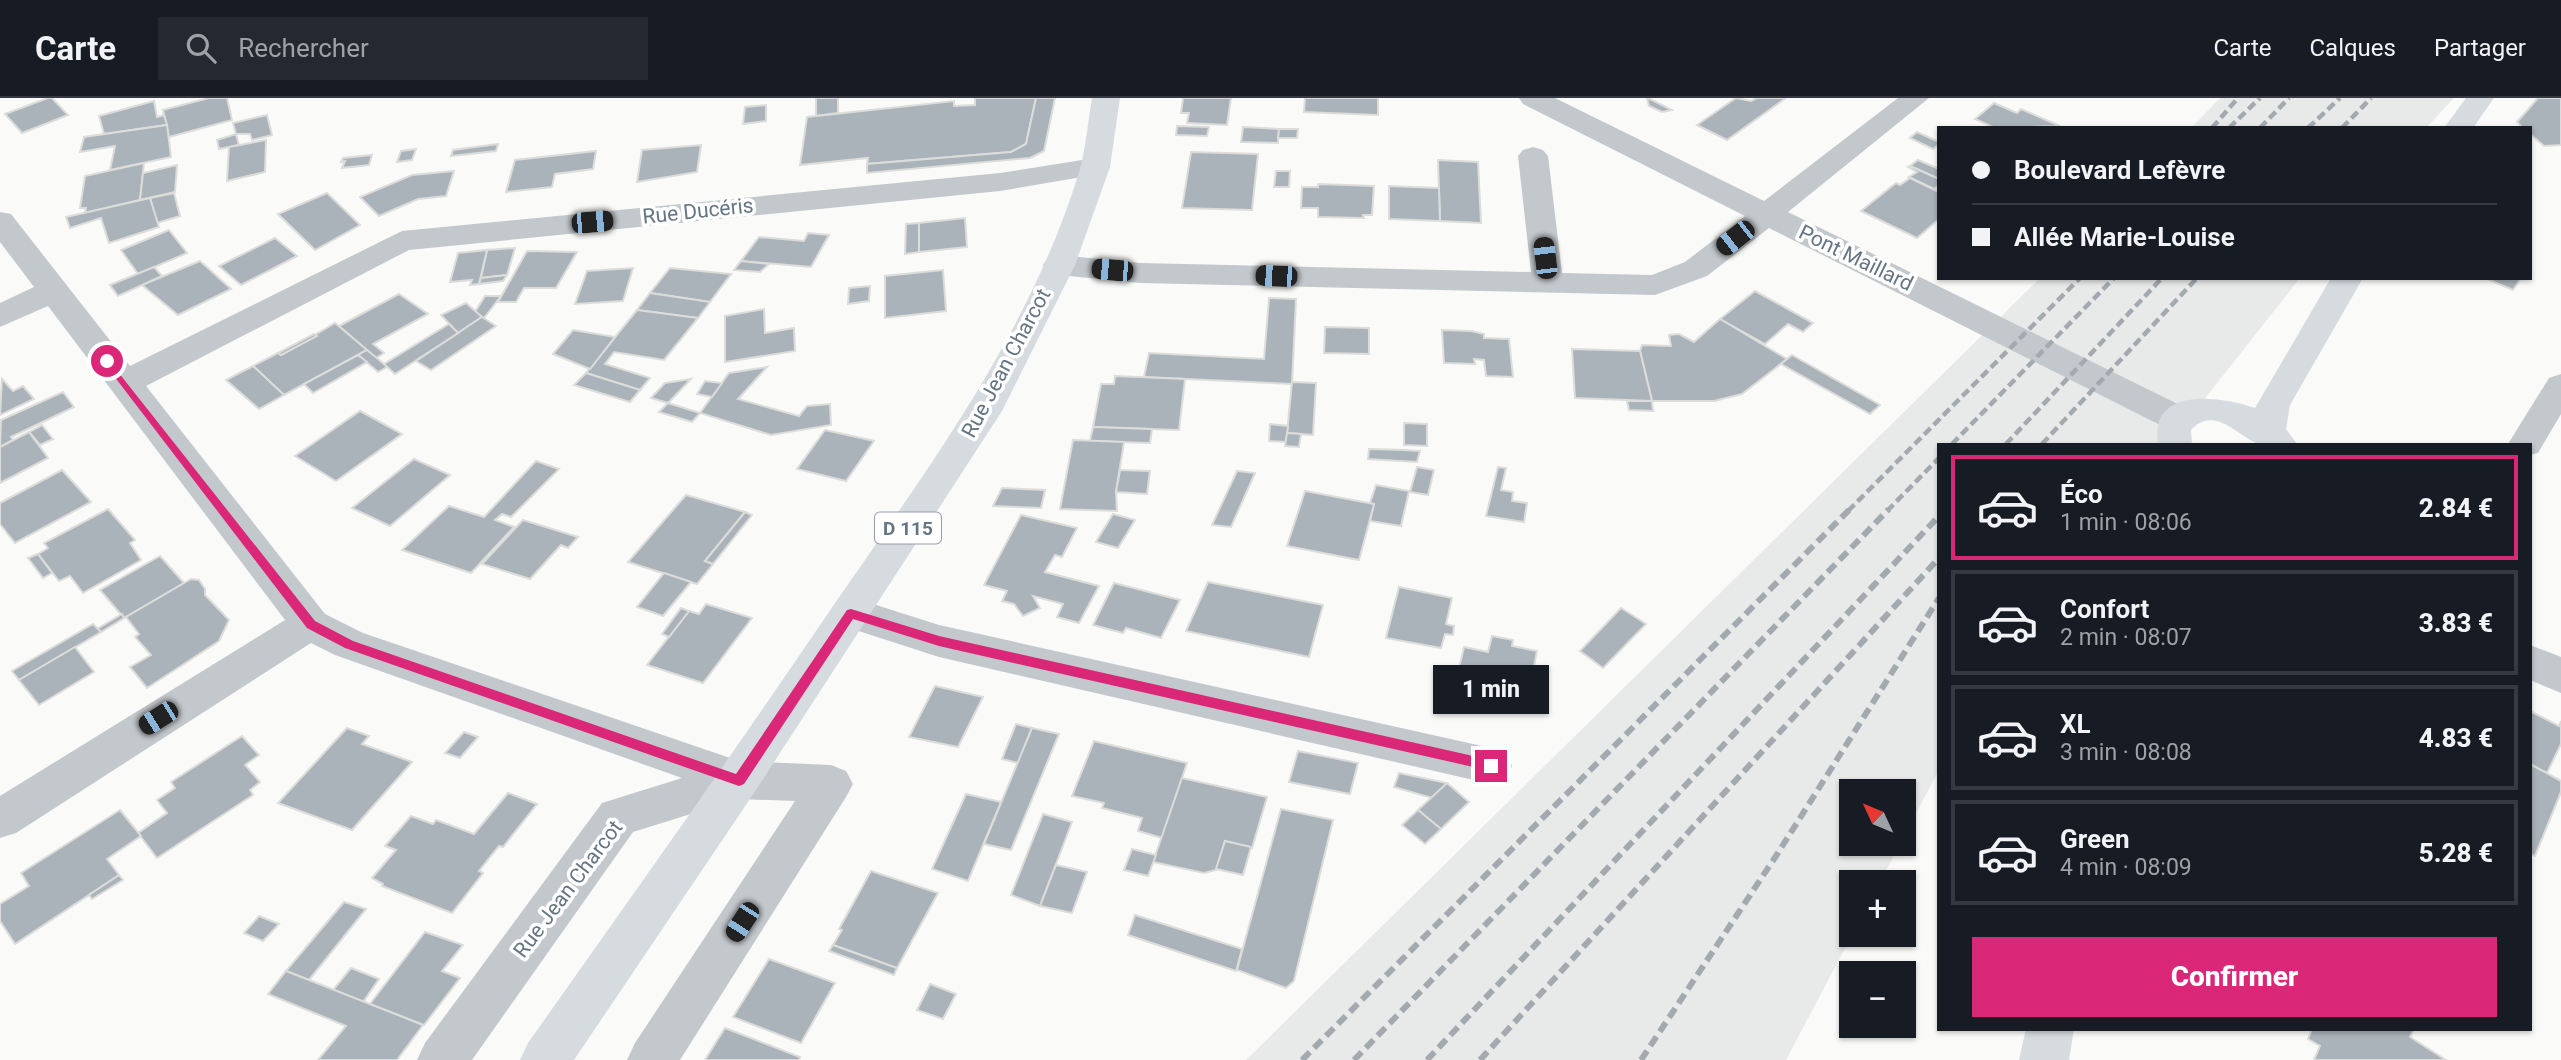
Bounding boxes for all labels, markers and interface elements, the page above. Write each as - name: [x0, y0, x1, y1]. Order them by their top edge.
- search box: [158, 17, 648, 80]
- text: Carte: [35, 29, 116, 68]
- icon: search: [182, 29, 220, 67]
- text: Rechercher: [238, 33, 369, 63]
- text: Carte: [2213, 34, 2271, 62]
- text: Calques: [2309, 34, 2396, 62]
- text: Partager: [2434, 34, 2526, 62]
- text: Boulevard Lefèvre: [2014, 155, 2225, 185]
- street label: Rue Ducéris: [641, 193, 755, 229]
- car: [571, 210, 614, 234]
- car: [1712, 217, 1759, 259]
- street label: Pont Maillard: [1795, 220, 1917, 296]
- text: Allée Marie-Louise: [2014, 222, 2235, 252]
- car: [1533, 236, 1558, 280]
- car: [1091, 258, 1134, 282]
- car: [1255, 265, 1298, 287]
- street label: Rue Jean Charcot: [957, 284, 1055, 442]
- route start: [91, 345, 123, 377]
- icon: car: [1976, 476, 2039, 539]
- text: Éco: [2060, 479, 2103, 509]
- text: 2.84 €: [2419, 493, 2493, 523]
- text: 1 min · 08:06: [2060, 509, 2192, 536]
- road number: D 115: [875, 512, 941, 544]
- icon: car: [1976, 591, 2039, 654]
- text: Confort: [2060, 594, 2149, 624]
- text: 3.83 €: [2419, 608, 2493, 638]
- text: 2 min · 08:07: [2060, 624, 2192, 651]
- callout: 1 min: [1433, 664, 1549, 714]
- text: 1 min: [1462, 676, 1520, 703]
- car: [135, 698, 182, 738]
- icon: car: [1976, 706, 2039, 769]
- text: XL: [2060, 709, 2091, 739]
- text: 4.83 €: [2419, 723, 2493, 753]
- text: 3 min · 08:08: [2060, 739, 2192, 766]
- route end: [1475, 750, 1507, 782]
- north arrow: [1839, 779, 1916, 856]
- map controls: [1839, 779, 1916, 1038]
- street label: Rue Jean Charcot: [509, 816, 627, 962]
- icon: car: [1976, 821, 2039, 884]
- text: Green: [2060, 824, 2130, 854]
- text: 5.28 €: [2419, 838, 2493, 868]
- text: 4 min · 08:09: [2060, 854, 2192, 881]
- button: +: [1839, 870, 1916, 947]
- car: [722, 899, 763, 945]
- button: Confirmer: [1972, 937, 2497, 1017]
- button: −: [1839, 961, 1916, 1038]

